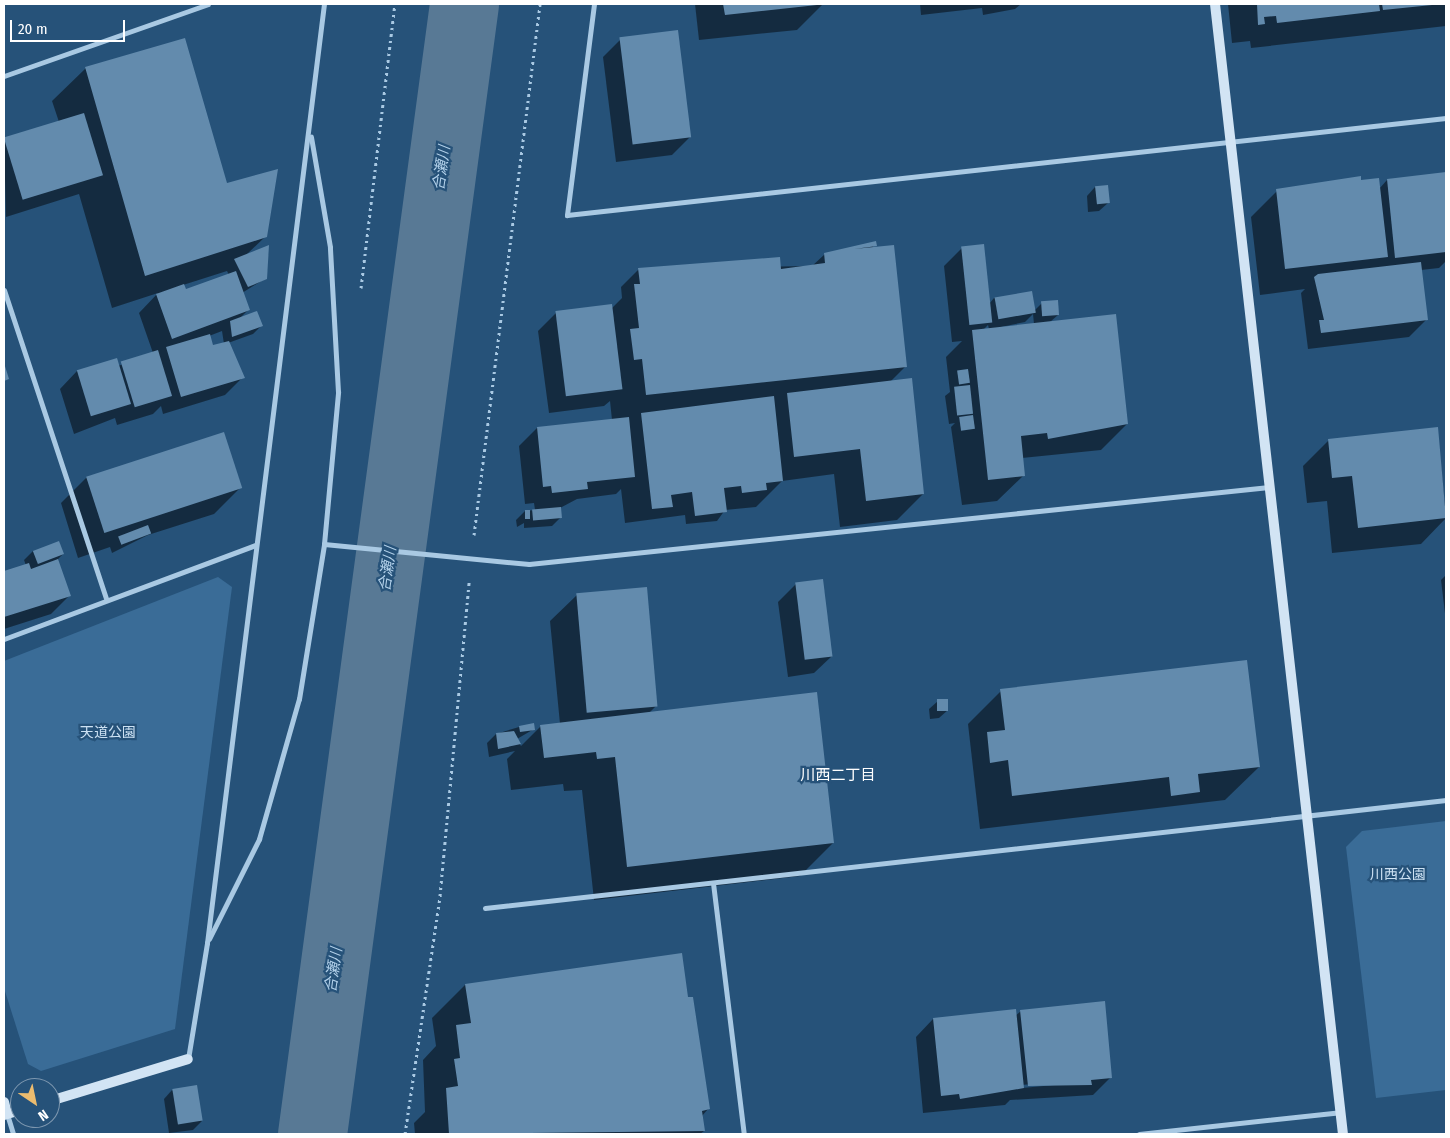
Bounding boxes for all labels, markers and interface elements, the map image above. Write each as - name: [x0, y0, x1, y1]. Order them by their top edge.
- scale bar: [12, 10, 128, 42]
- text: 20 m: [18, 20, 48, 38]
- water label: 合瀬川: [430, 144, 454, 192]
- water label: 合瀬川: [376, 545, 400, 593]
- park label: 天道公園: [80, 725, 136, 741]
- district label: 川西二丁目: [801, 767, 875, 785]
- park label: 川西公園: [1370, 867, 1426, 883]
- water label: 合瀬川: [322, 946, 346, 994]
- north arrow: [10, 1078, 60, 1128]
- text: N: [35, 1106, 51, 1124]

